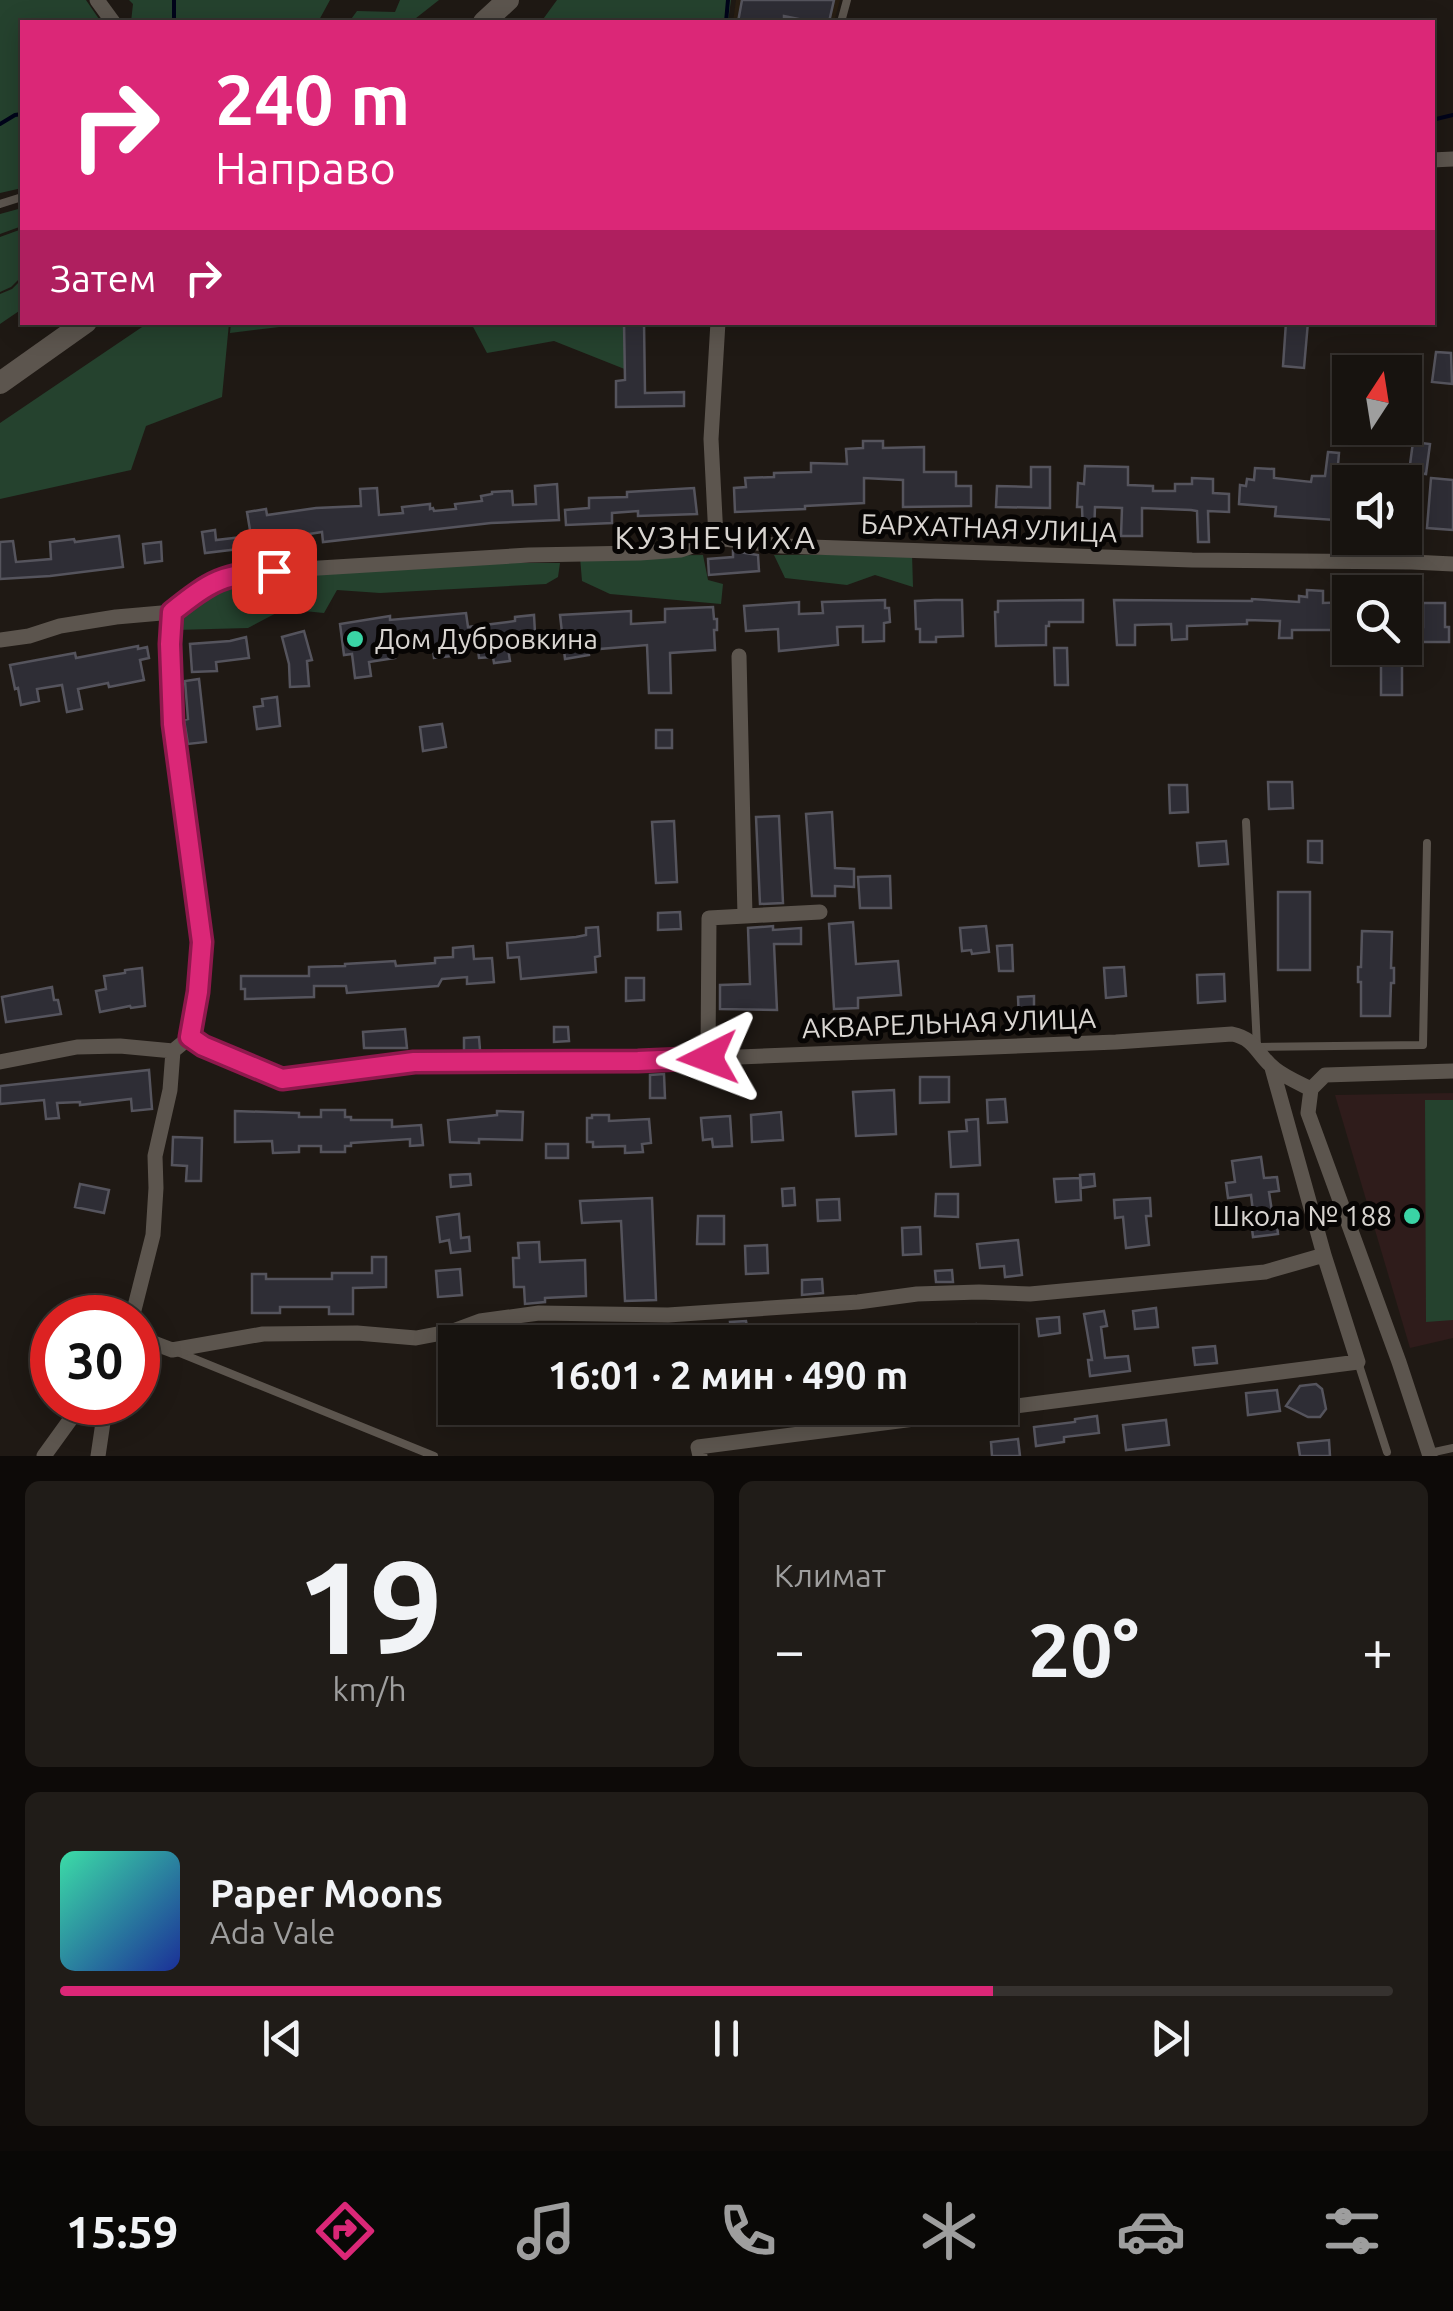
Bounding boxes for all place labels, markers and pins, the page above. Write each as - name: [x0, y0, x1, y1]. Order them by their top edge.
- pin: [232, 529, 317, 614]
- place label: Дом Дубровкина: [375, 623, 598, 654]
- marker: Дом Дубровкина: [344, 628, 366, 650]
- place label: Школа № 188: [1213, 1200, 1392, 1231]
- marker: Школа № 188: [1401, 1205, 1423, 1227]

